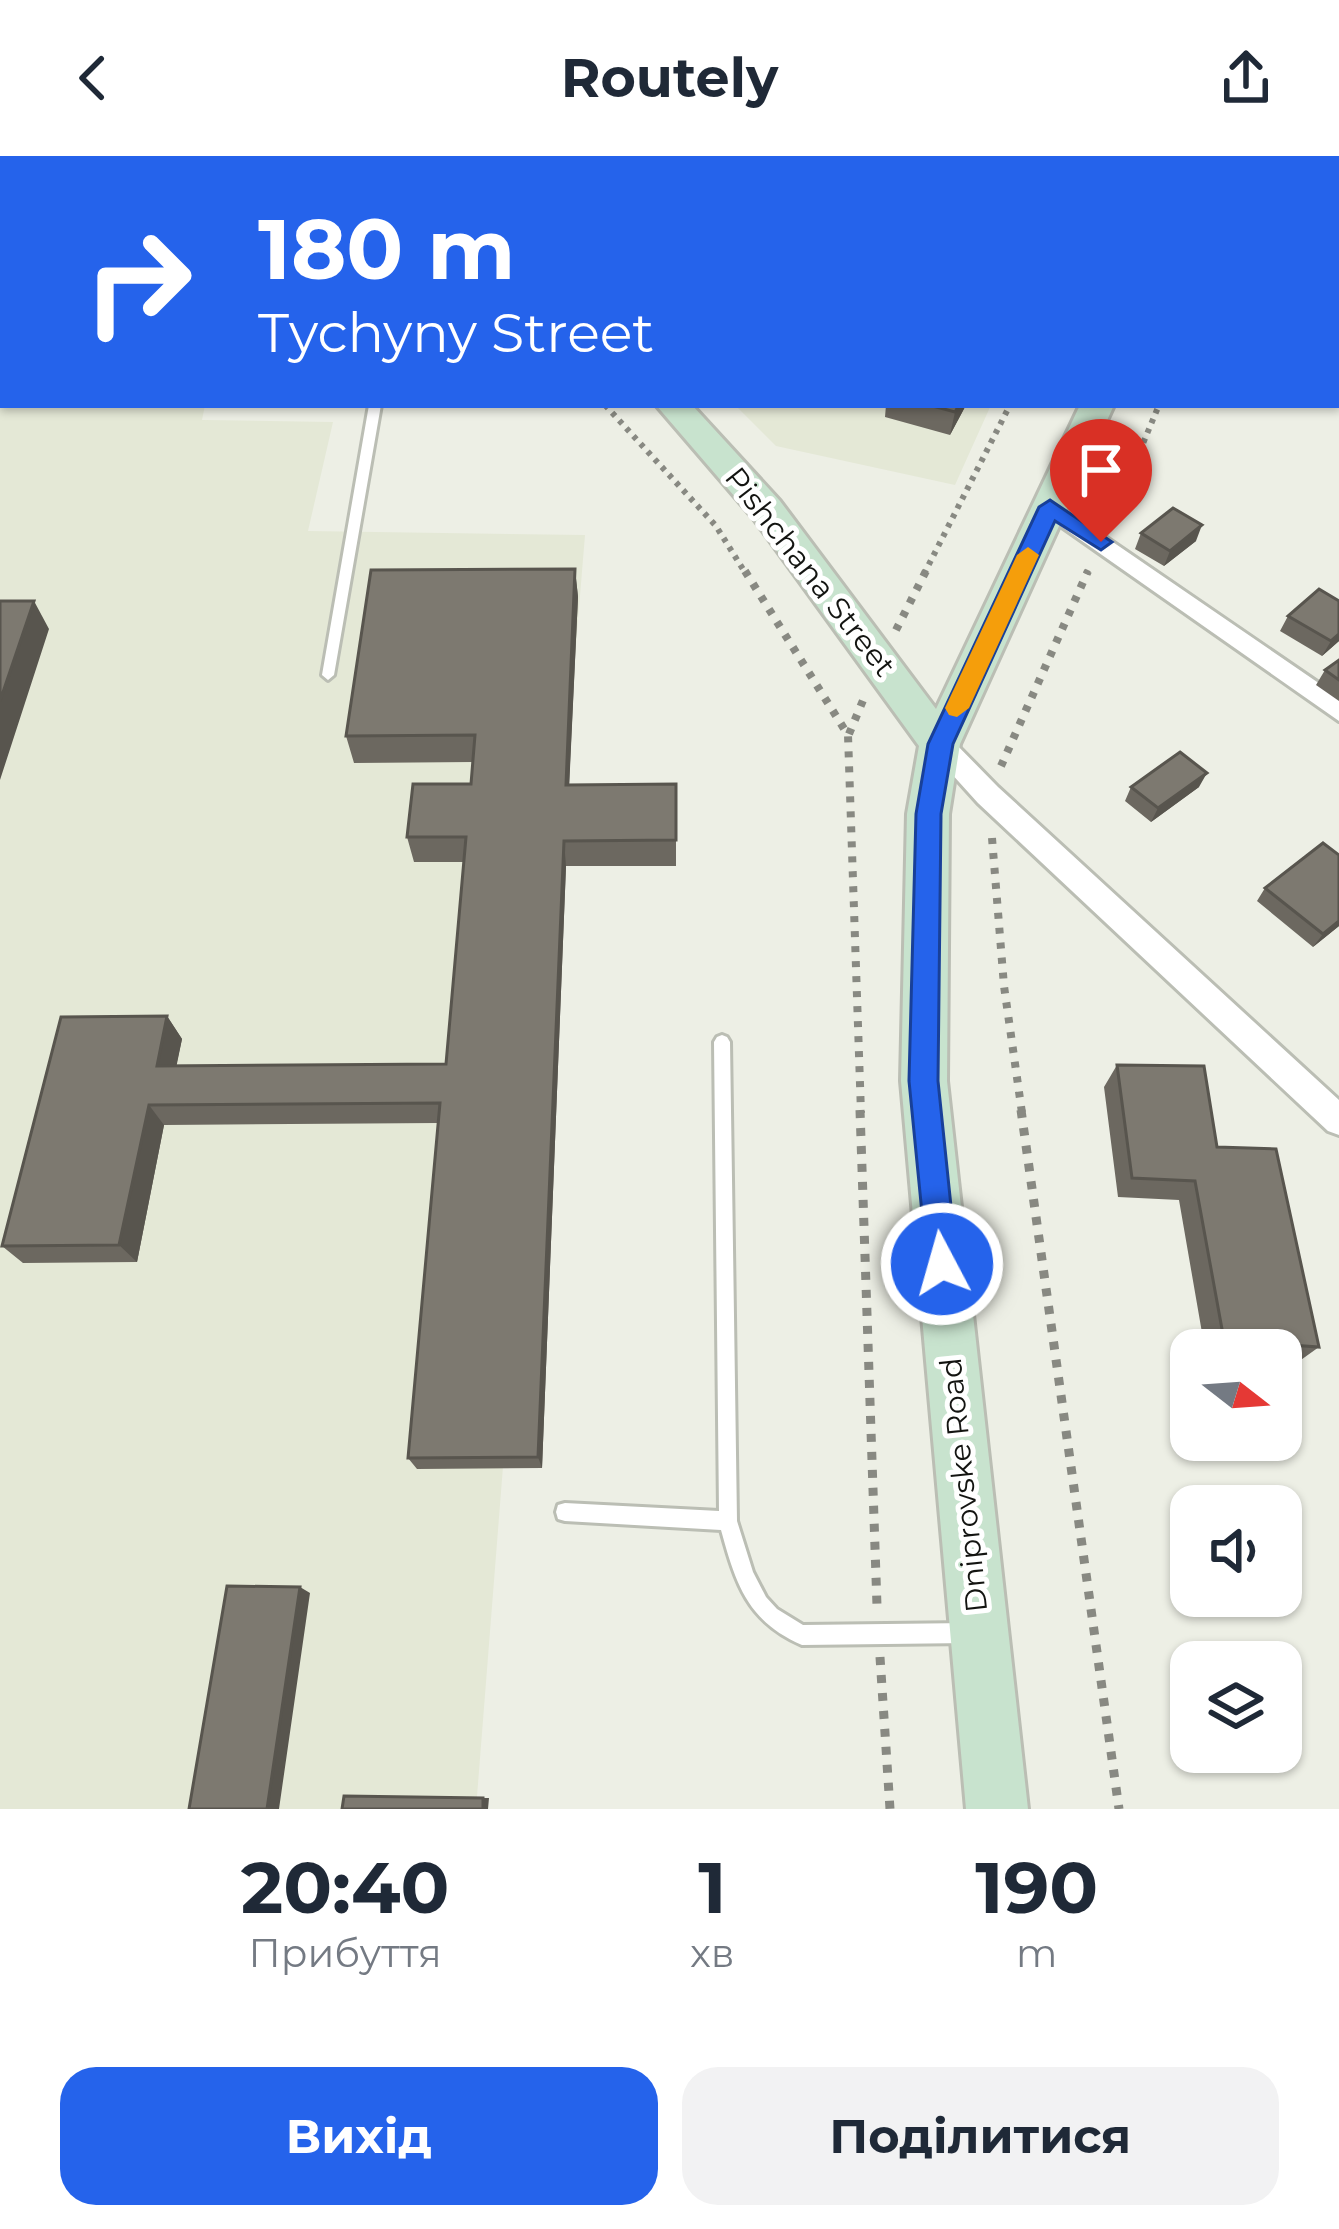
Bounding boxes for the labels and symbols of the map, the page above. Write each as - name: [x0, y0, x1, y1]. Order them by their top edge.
- pin: [1050, 419, 1152, 542]
- street label: Pishchana Street: [717, 460, 904, 684]
- position arrow: [879, 1201, 1005, 1327]
- north arrow: [1170, 1329, 1302, 1461]
- street label: Dniprovske Road: [932, 1356, 995, 1614]

